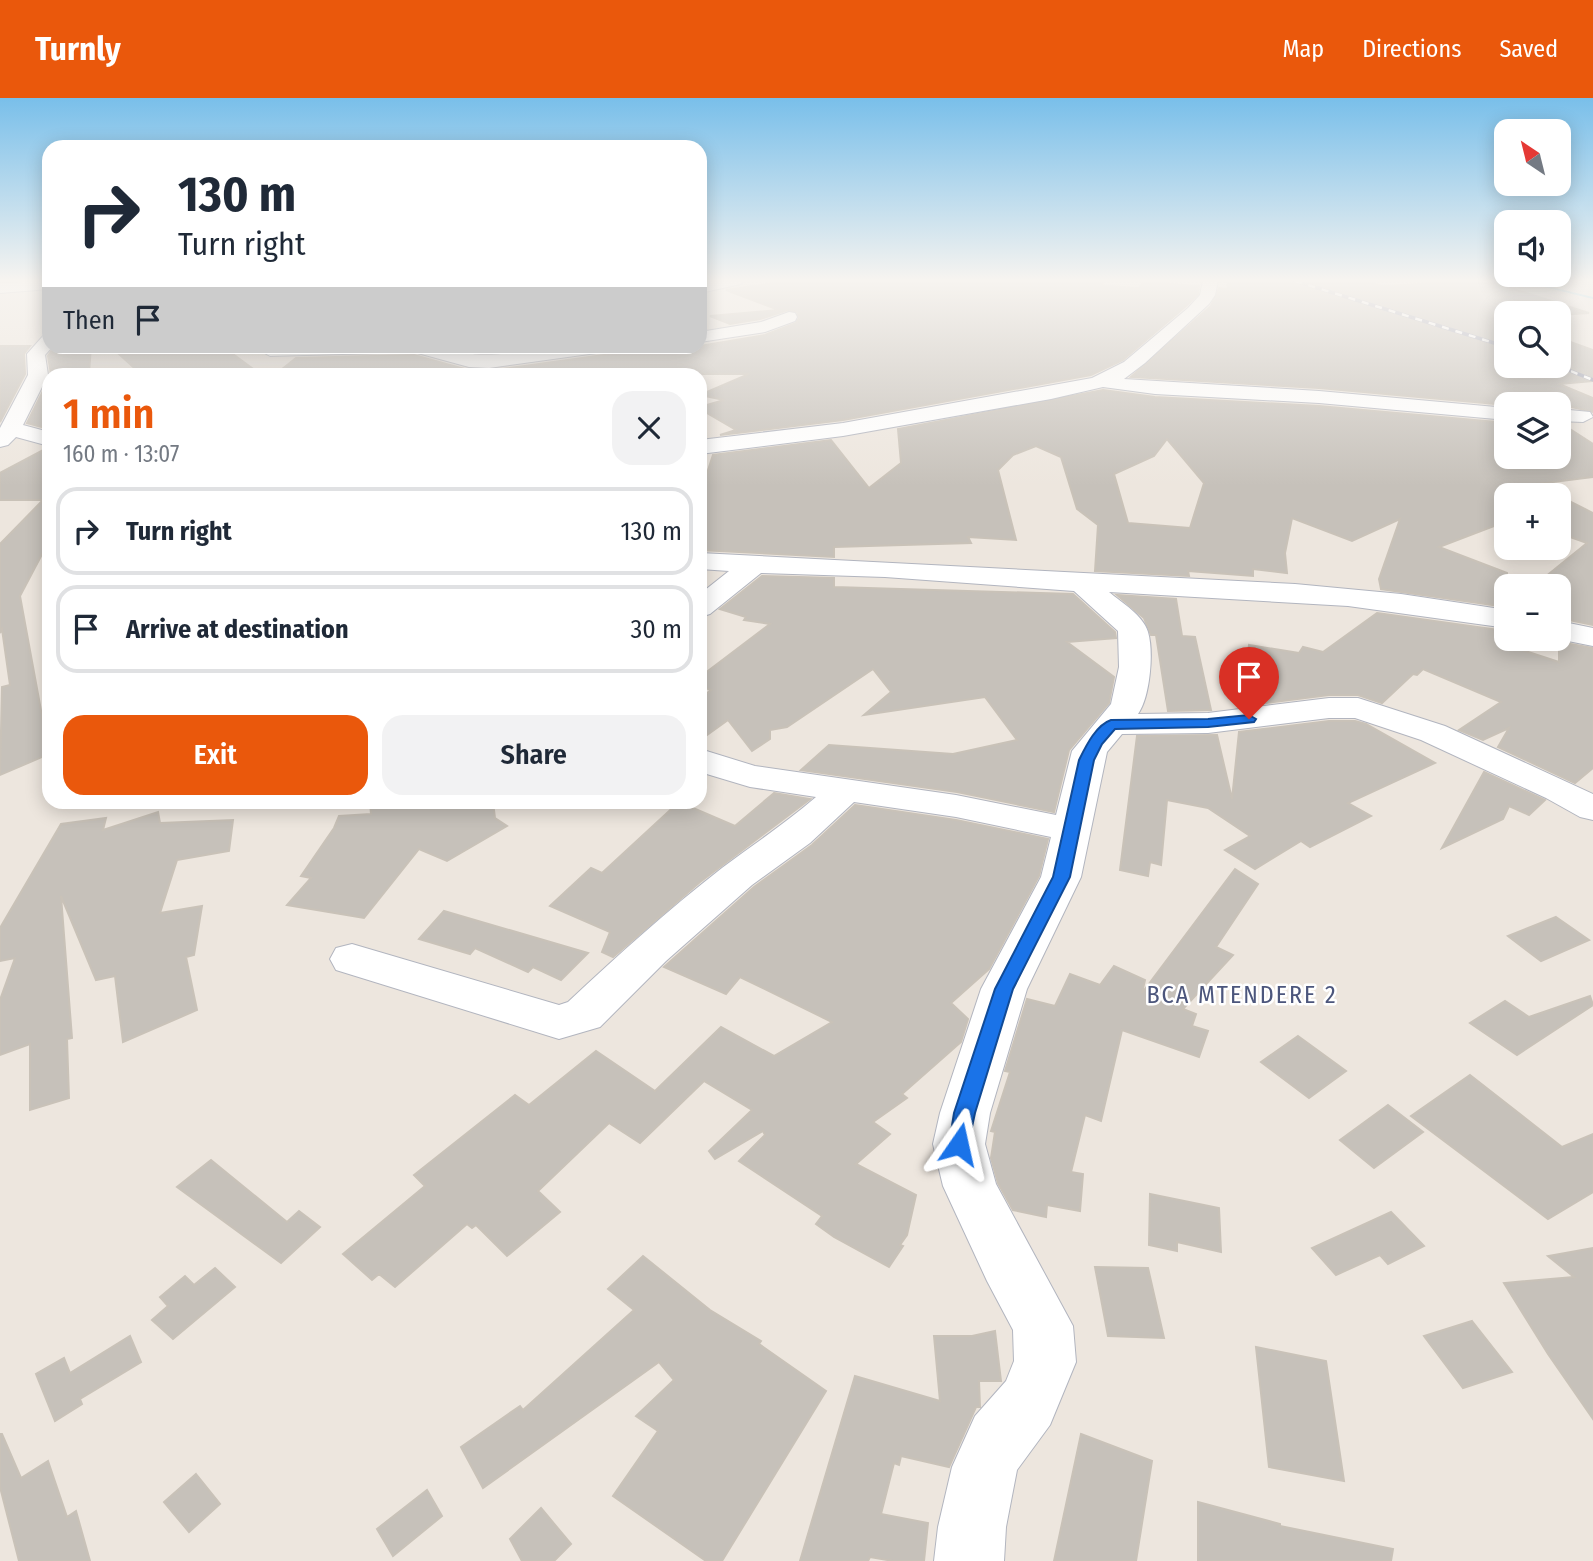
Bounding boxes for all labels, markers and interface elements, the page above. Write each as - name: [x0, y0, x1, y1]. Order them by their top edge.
- text: Turnly: [35, 29, 121, 69]
- text: Map: [1283, 35, 1324, 63]
- text: Directions: [1362, 35, 1461, 63]
- text: Saved: [1499, 35, 1558, 63]
- north arrow: [1494, 119, 1572, 196]
- map controls: [1494, 119, 1571, 651]
- text: 130 m: [178, 165, 296, 224]
- icon: right: [63, 168, 154, 259]
- button: sound: [1494, 210, 1571, 287]
- text: Turn right: [178, 225, 305, 263]
- icon: arrive: [129, 301, 167, 339]
- button: search: [1494, 301, 1571, 378]
- text: Then: [63, 305, 115, 336]
- text: 1 min: [63, 389, 154, 439]
- button: close: [612, 391, 686, 465]
- button: layers: [1494, 392, 1571, 469]
- text: 160 m · 13:07: [63, 440, 179, 468]
- button: +: [1494, 483, 1571, 560]
- icon: right: [67, 512, 105, 550]
- text: Turn right: [126, 516, 232, 547]
- text: 130 m: [620, 516, 682, 547]
- button: −: [1494, 574, 1571, 651]
- icon: arrive: [67, 610, 105, 648]
- text: Arrive at destination: [126, 614, 349, 645]
- text: 30 m: [631, 614, 682, 645]
- pin: [1219, 647, 1279, 719]
- icon: arrive: [1230, 658, 1268, 696]
- button: Exit: [63, 715, 368, 795]
- button: Share: [382, 715, 686, 795]
- district label: BCA MTENDERE 2: [1146, 981, 1338, 1009]
- position arrow: [922, 1107, 996, 1181]

